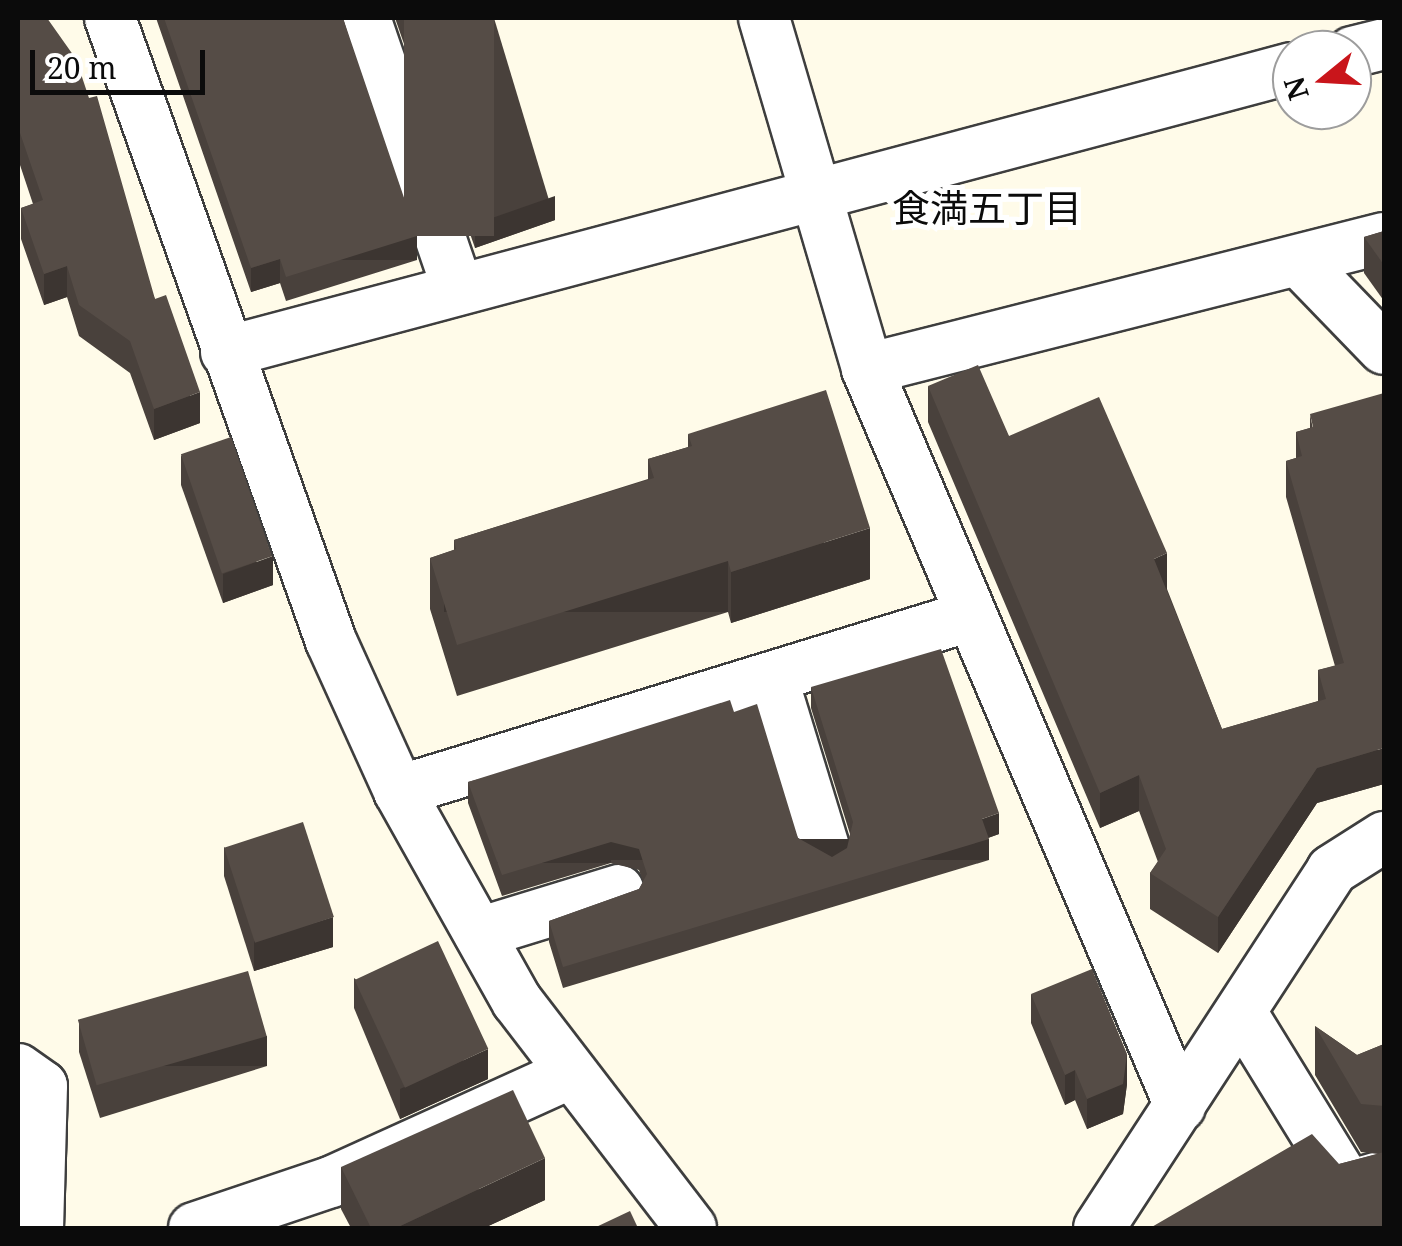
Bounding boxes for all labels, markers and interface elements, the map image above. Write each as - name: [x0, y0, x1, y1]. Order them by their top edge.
- scale bar: [35, 30, 210, 92]
- north arrow: [1272, 30, 1372, 130]
- text: 20 m: [47, 47, 117, 88]
- text: N: [1274, 72, 1317, 105]
- district label: 食満五丁目: [892, 185, 1082, 231]

